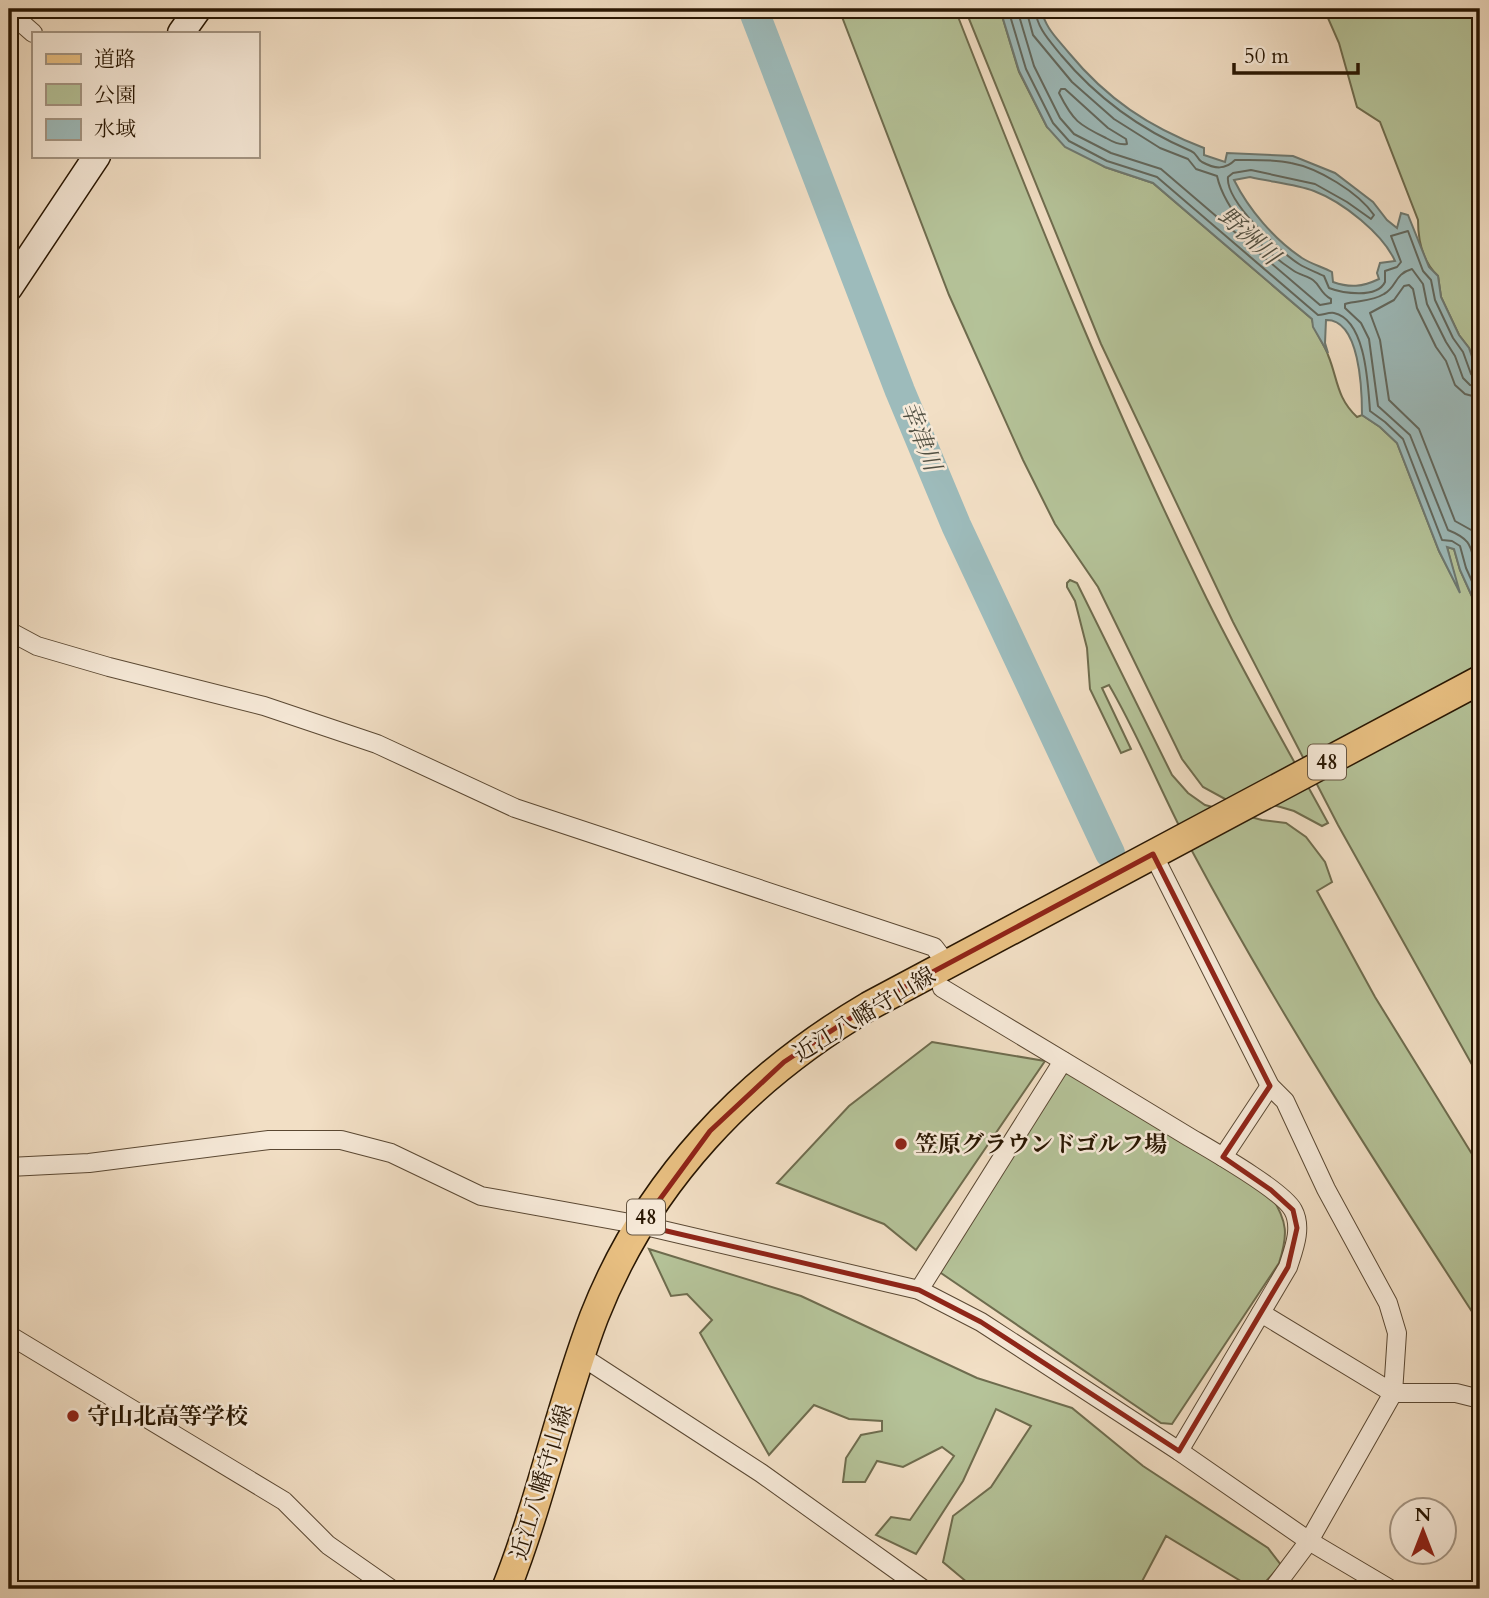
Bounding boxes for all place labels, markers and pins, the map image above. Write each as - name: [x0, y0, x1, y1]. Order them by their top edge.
- place label: 笠原グラウンドゴルフ場: [915, 1129, 1167, 1160]
- marker: 笠原グラウンドゴルフ場: [893, 1136, 909, 1152]
- place label: 守山北高等学校: [87, 1401, 248, 1432]
- marker: 守山北高等学校: [65, 1408, 81, 1424]

